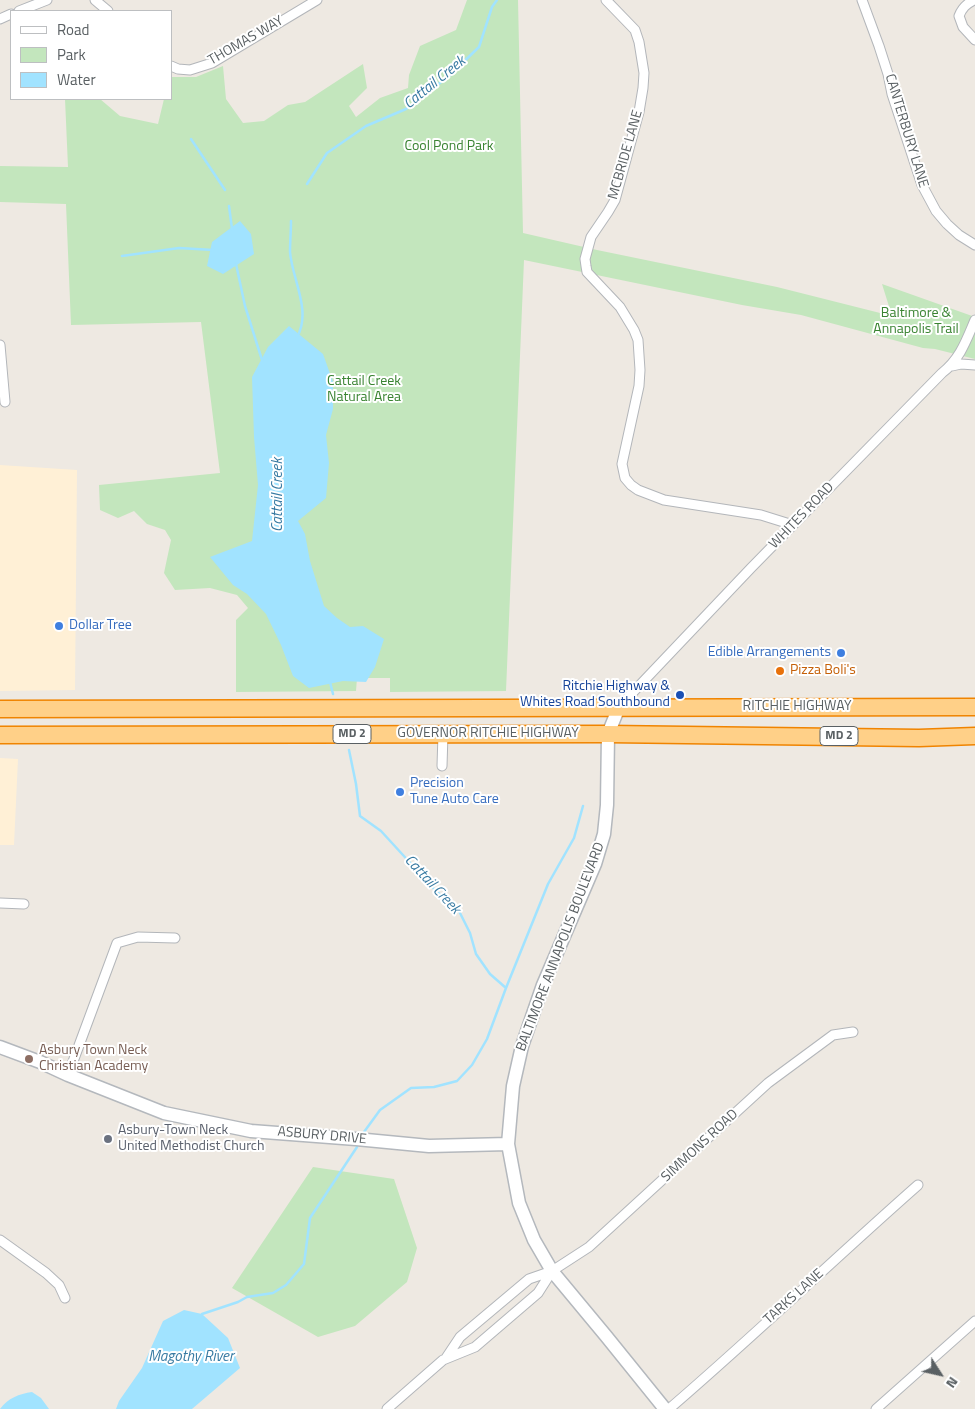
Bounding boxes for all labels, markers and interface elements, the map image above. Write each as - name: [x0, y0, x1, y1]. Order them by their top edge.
- legend: [10, 10, 172, 100]
- street label: THOMAS WAY: [205, 13, 287, 69]
- text: Road: [57, 18, 89, 41]
- text: Park: [57, 43, 86, 66]
- water label: Cattail Creek: [401, 53, 469, 113]
- text: Water: [57, 68, 96, 91]
- street label: CANTERBURY LANE: [881, 72, 931, 190]
- street label: MCBRIDE LANE: [605, 108, 647, 202]
- park label: Cool Pond Park: [404, 139, 494, 155]
- park label: Baltimore & Annapolis Trail: [873, 306, 959, 338]
- park label: Cattail Creek Natural Area: [327, 374, 401, 407]
- water label: Cattail Creek: [269, 458, 287, 532]
- street label: WHITES ROAD: [766, 479, 838, 553]
- place label: Dollar Tree: [69, 618, 132, 634]
- marker: Dollar Tree: [53, 620, 65, 632]
- place label: Edible Arrangements: [708, 645, 831, 661]
- marker: Edible Arrangements: [835, 647, 847, 659]
- place label: Pizza Boli's: [790, 663, 856, 679]
- marker: Pizza Boli's: [774, 665, 786, 677]
- place label: Ritchie Highway & Whites Road Southbound: [520, 679, 670, 712]
- marker: Ritchie Highway & Whites Road Southbound: [674, 689, 686, 701]
- street label: RITCHIE HIGHWAY: [743, 699, 851, 715]
- road number: MD 2: [333, 724, 371, 744]
- street label: GOVERNOR RITCHIE HIGHWAY: [397, 726, 579, 742]
- road number: MD 2: [820, 726, 858, 746]
- place label: Precision Tune Auto Care: [410, 776, 499, 809]
- marker: Precision Tune Auto Care: [394, 786, 406, 798]
- street label: BALTIMORE ANNAPOLIS BOULEVARD: [513, 840, 609, 1054]
- water label: Cattail Creek: [400, 852, 464, 918]
- place label: Asbury Town Neck Christian Academy: [39, 1043, 148, 1076]
- marker: Asbury Town Neck Christian Academy: [23, 1053, 35, 1065]
- street label: SIMMONS ROAD: [658, 1106, 742, 1186]
- place label: Asbury-Town Neck United Methodist Church: [118, 1123, 264, 1156]
- street label: ASBURY DRIVE: [277, 1124, 367, 1148]
- marker: Asbury-Town Neck United Methodist Church: [102, 1133, 114, 1145]
- street label: TARKS LANE: [761, 1266, 827, 1328]
- water label: Magothy River: [148, 1348, 234, 1366]
- north arrow: [915, 1349, 965, 1399]
- text: N: [941, 1373, 964, 1393]

